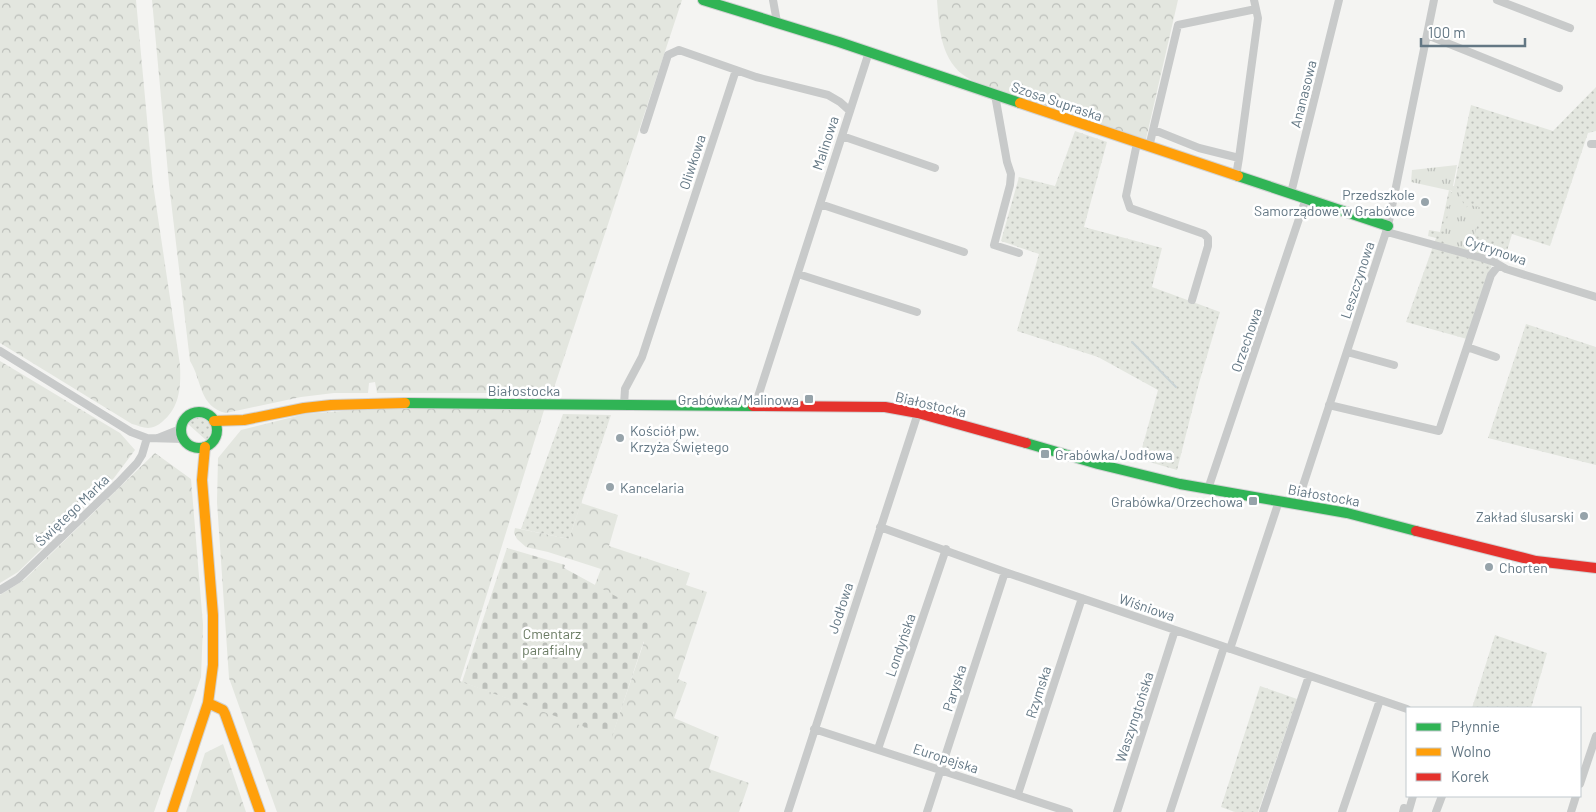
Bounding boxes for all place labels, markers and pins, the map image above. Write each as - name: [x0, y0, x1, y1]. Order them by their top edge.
- place label: Przedszkole Samorządowe w Grabówce: [1254, 186, 1415, 219]
- marker: Przedszkole Samorządowe w Grabówce: [1419, 196, 1431, 208]
- place label: Grabówka/Malinowa: [678, 391, 799, 408]
- marker: Grabówka/Malinowa: [803, 393, 815, 405]
- place label: Kościół pw. Krzyża Świętego: [630, 422, 729, 455]
- marker: Kościół pw. Krzyża Świętego: [614, 432, 626, 444]
- place label: Grabówka/Jodłowa: [1055, 446, 1173, 463]
- marker: Grabówka/Jodłowa: [1039, 448, 1051, 460]
- place label: Kancelaria: [620, 479, 684, 496]
- marker: Kancelaria: [604, 481, 616, 493]
- place label: Grabówka/Orzechowa: [1111, 493, 1243, 510]
- marker: Grabówka/Orzechowa: [1247, 495, 1259, 507]
- place label: Zakład ślusarski: [1476, 508, 1574, 525]
- marker: Zakład ślusarski: [1578, 510, 1590, 522]
- place label: Chorten: [1499, 559, 1548, 576]
- marker: Chorten: [1483, 561, 1495, 573]

